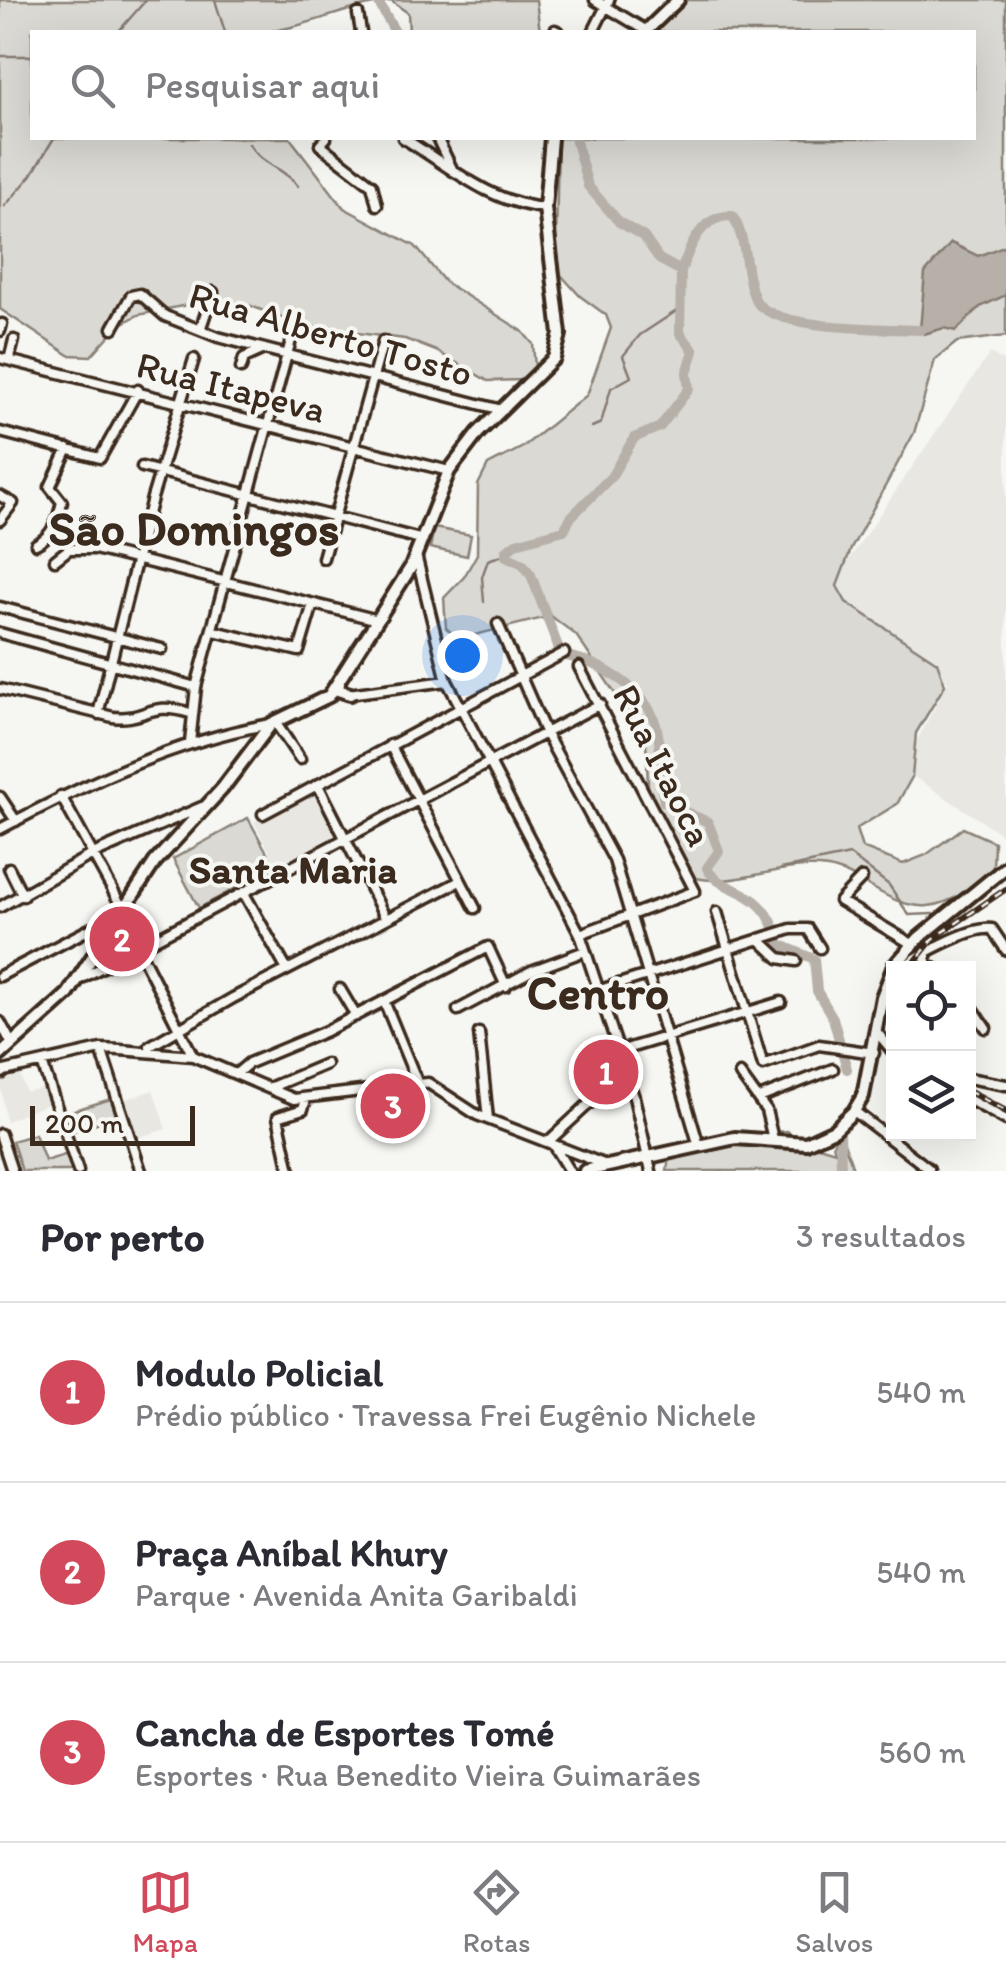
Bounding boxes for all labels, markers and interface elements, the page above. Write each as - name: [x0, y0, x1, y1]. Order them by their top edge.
- search box: [30, 30, 976, 140]
- icon: search: [65, 58, 120, 113]
- text: Pesquisar aqui: [145, 62, 380, 108]
- street label: Rua Alberto Tosto: [184, 272, 478, 396]
- street label: Rua Itapeva: [132, 341, 330, 433]
- district label: São Domingos: [49, 499, 339, 557]
- your location: [437, 630, 488, 681]
- street label: Rua Itaoca: [603, 677, 723, 853]
- district label: Santa Maria: [189, 845, 398, 893]
- pin: 2: [90, 902, 154, 976]
- map controls: [886, 961, 976, 1141]
- button: locate: [886, 961, 976, 1051]
- district label: Centro: [527, 963, 669, 1021]
- pin: 1: [574, 1034, 638, 1110]
- button: layers: [886, 1051, 976, 1141]
- pin: 3: [360, 1068, 426, 1144]
- scale bar: [30, 1101, 195, 1146]
- text: 200 m: [45, 1106, 124, 1140]
- text: Por perto: [40, 1211, 205, 1262]
- text: 3 resultados: [796, 1217, 966, 1255]
- text: Modulo Policial: [135, 1350, 383, 1396]
- text: 1: [65, 1373, 80, 1411]
- text: 540 m: [876, 1373, 966, 1411]
- text: Prédio público · Travessa Frei Eugênio Nichele: [135, 1396, 756, 1434]
- text: Praça Aníbal Khury: [135, 1530, 447, 1576]
- text: 2: [64, 1553, 81, 1591]
- text: 540 m: [876, 1553, 966, 1591]
- text: Parque · Avenida Anita Garibaldi: [135, 1576, 578, 1614]
- text: Cancha de Esportes Tomé: [135, 1710, 554, 1756]
- text: 3: [64, 1733, 81, 1771]
- text: 560 m: [878, 1733, 966, 1771]
- text: Esportes · Rua Benedito Vieira Guimarães: [135, 1756, 701, 1794]
- tab: Mapa: [133, 1865, 198, 1959]
- tab: Rotas: [463, 1865, 530, 1959]
- tab: Salvos: [795, 1865, 873, 1959]

